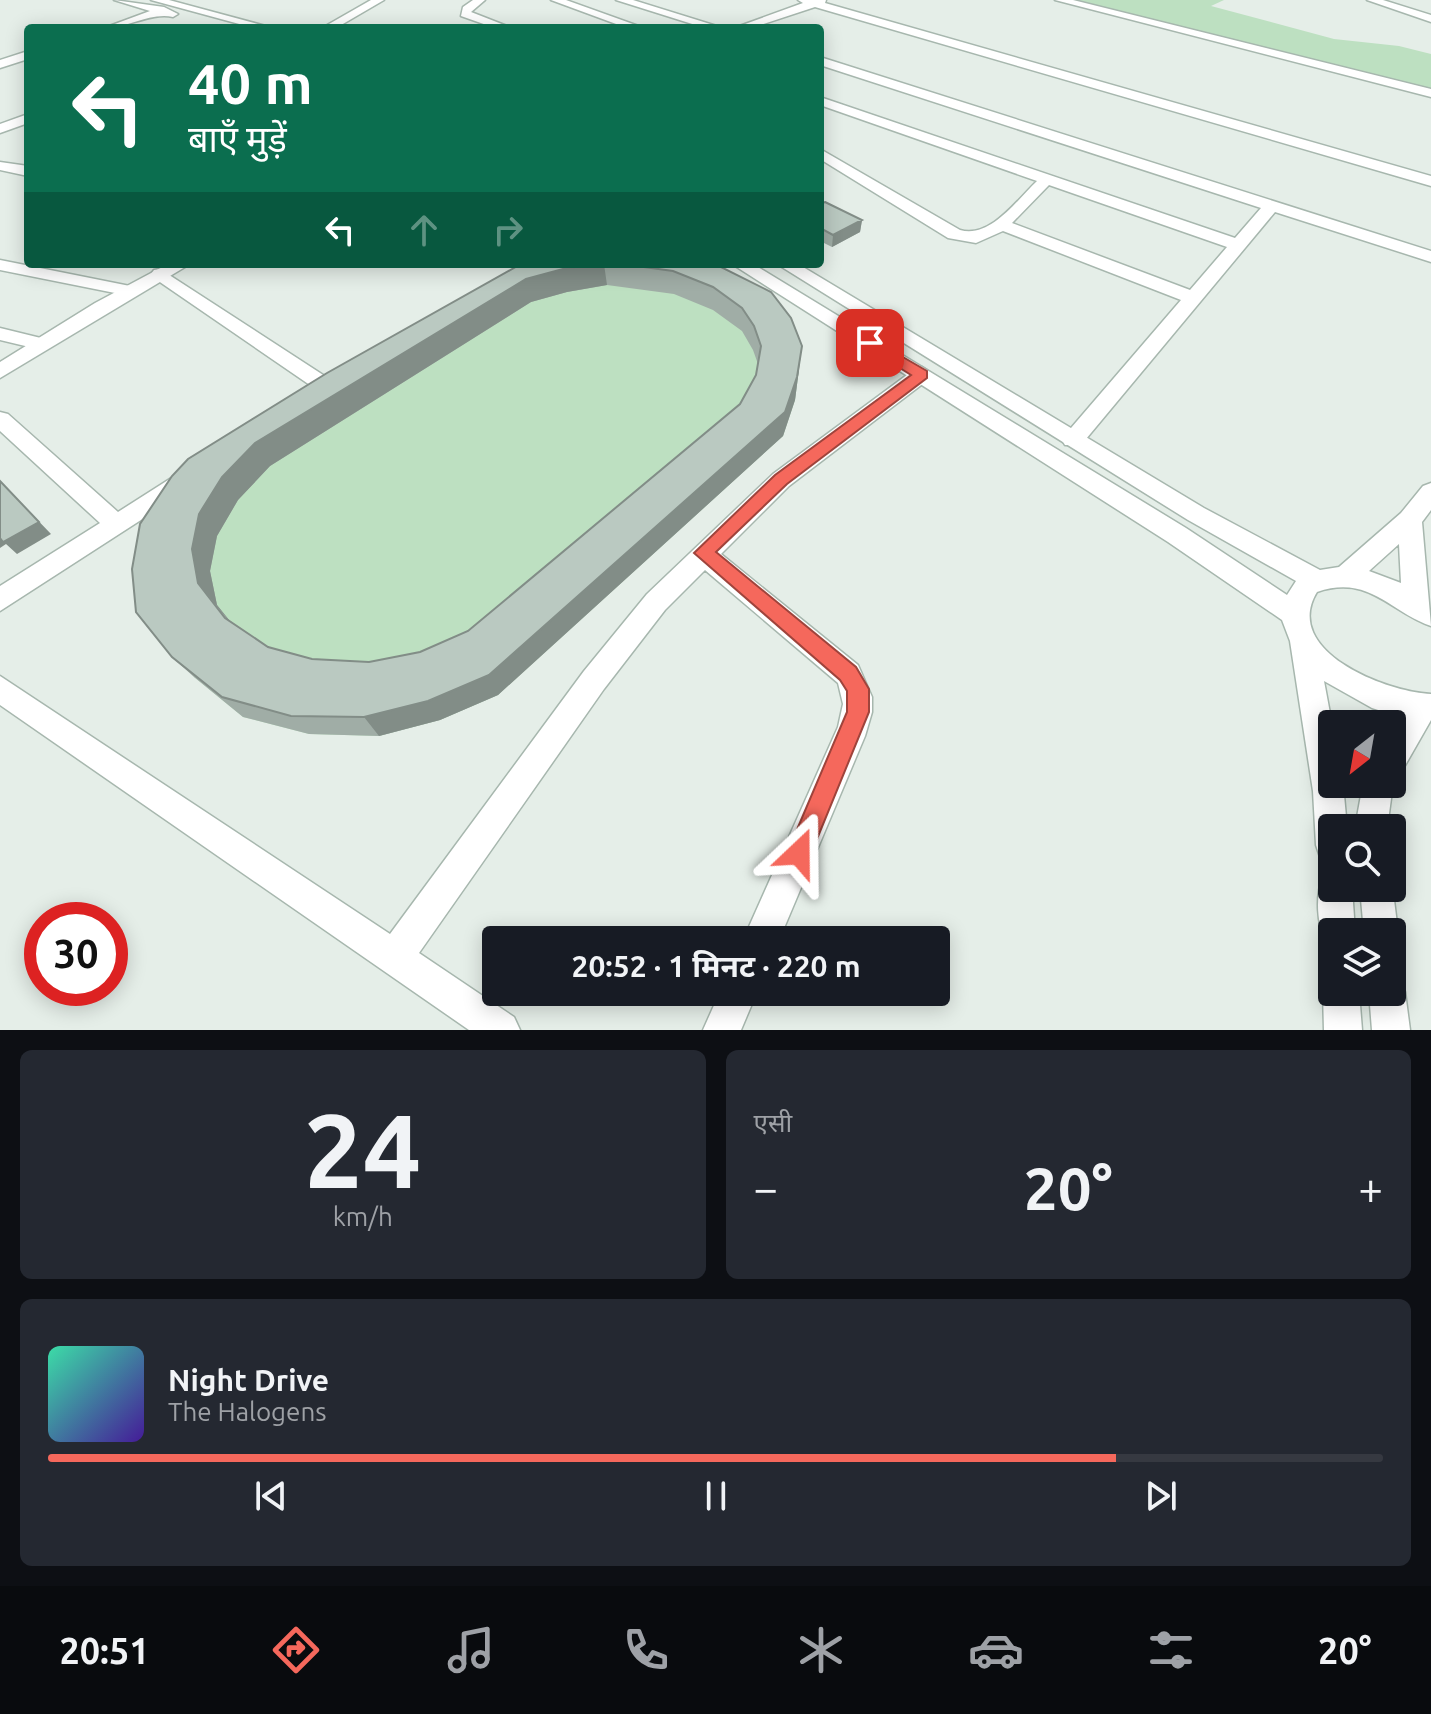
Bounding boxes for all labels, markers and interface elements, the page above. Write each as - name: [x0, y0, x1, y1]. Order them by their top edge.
- text: 40 m: [188, 52, 313, 115]
- icon: left: [56, 56, 160, 160]
- text: बाएँ मुड़ें: [188, 118, 287, 159]
- icon: left: [318, 208, 362, 252]
- icon: ahead: [402, 208, 446, 252]
- icon: right: [486, 208, 530, 252]
- pin: [836, 309, 904, 377]
- icon: arrive: [848, 321, 892, 365]
- north arrow: [1318, 710, 1406, 798]
- map controls: [1318, 710, 1406, 1006]
- position arrow: [757, 811, 841, 895]
- button: search: [1318, 814, 1406, 902]
- speed limit sign: 30: [24, 902, 128, 1006]
- button: layers: [1318, 918, 1406, 1006]
- text: 20:52 · 1 मिनट · 220 m: [572, 949, 861, 983]
- text: 24: [304, 1091, 421, 1208]
- text: एसी: [754, 1108, 792, 1137]
- text: 20°: [1024, 1154, 1113, 1221]
- text: −: [754, 1163, 778, 1212]
- text: +: [1358, 1163, 1383, 1212]
- text: km/h: [333, 1202, 393, 1231]
- text: Night Drive: [168, 1363, 329, 1397]
- text: The Halogens: [168, 1397, 327, 1426]
- icon: previous: [249, 1474, 293, 1518]
- icon: pause: [694, 1474, 738, 1518]
- icon: next: [1139, 1474, 1183, 1518]
- icon: directions: [268, 1622, 324, 1678]
- icon: music: [443, 1622, 499, 1678]
- icon: phone: [618, 1622, 674, 1678]
- icon: climate: [793, 1622, 849, 1678]
- icon: car: [968, 1622, 1024, 1678]
- icon: filters: [1143, 1622, 1199, 1678]
- text: 20:51: [59, 1630, 150, 1671]
- text: 20°: [1318, 1630, 1371, 1671]

